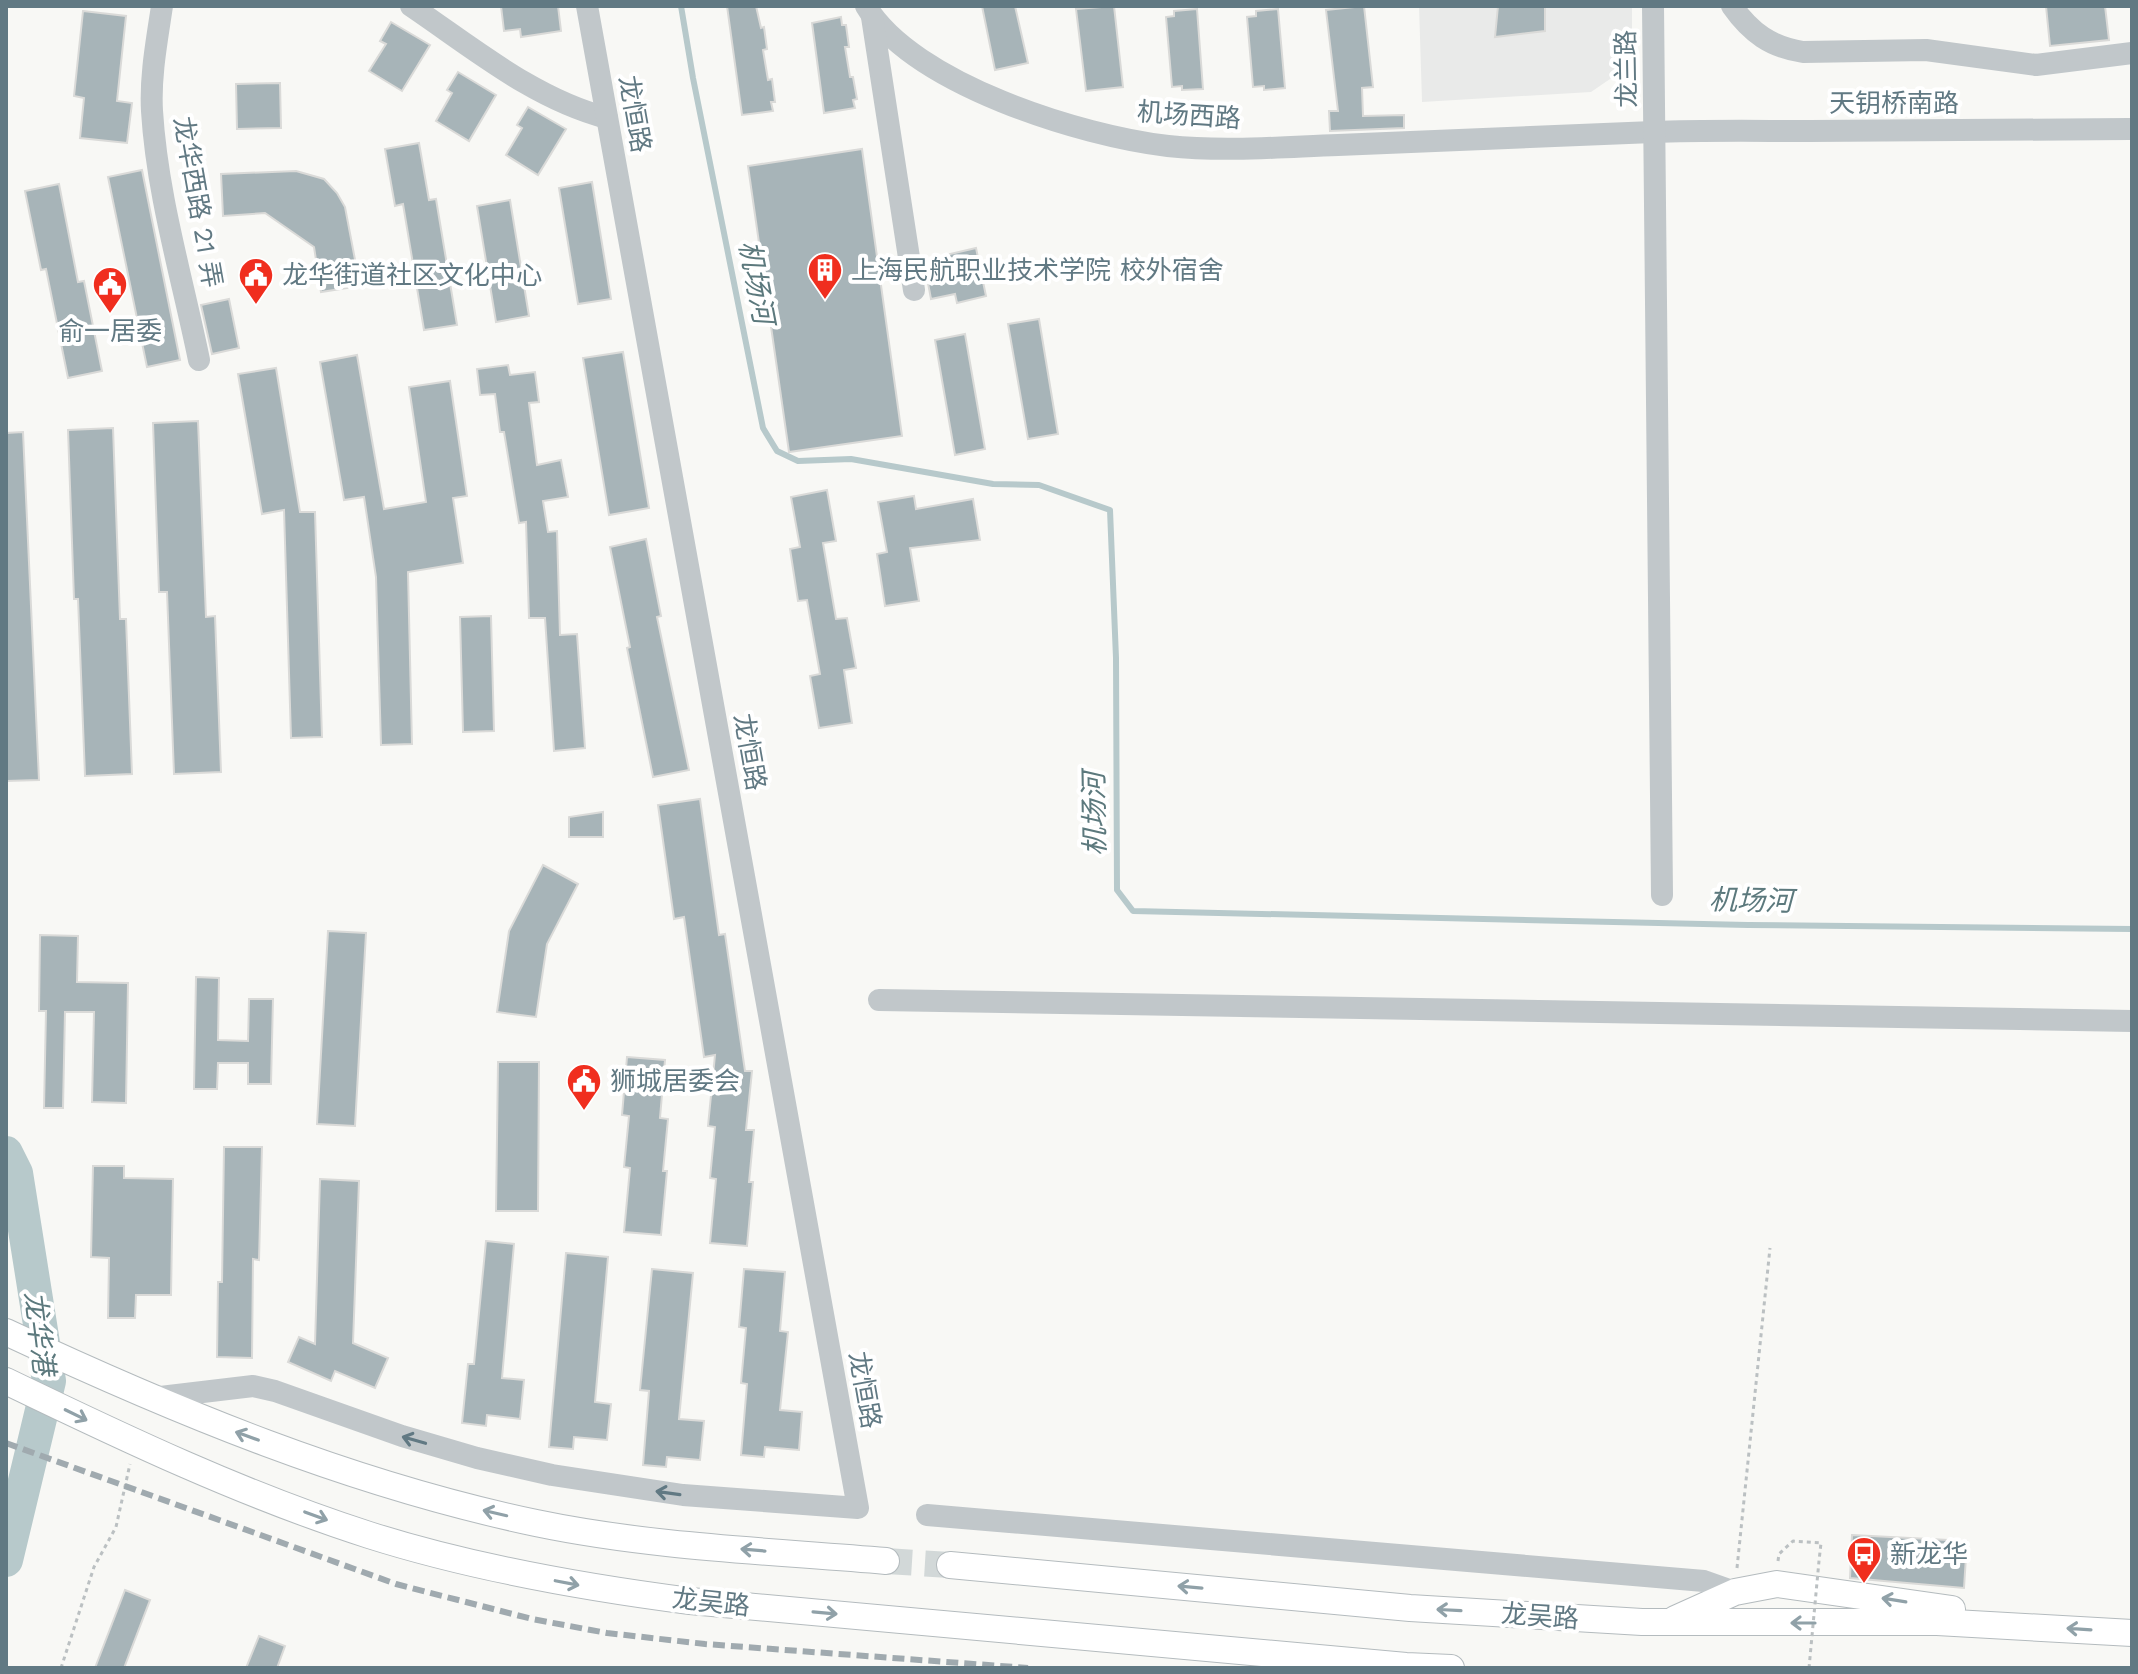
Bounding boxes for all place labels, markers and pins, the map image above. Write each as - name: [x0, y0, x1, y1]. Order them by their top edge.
- building icon: 上海民航职业技术学院 校外宿舍: [806, 251, 844, 301]
- place label: 上海民航职业技术学院 校外宿舍: [851, 255, 1224, 285]
- public building icon: 龙华街道社区文化中心: [237, 256, 275, 306]
- place label: 龙华街道社区文化中心: [282, 260, 542, 290]
- public building icon: 俞一居委: [91, 265, 129, 315]
- place label: 俞一居委: [58, 316, 162, 346]
- public building icon: 狮城居委会: [565, 1062, 603, 1112]
- place label: 狮城居委会: [610, 1066, 740, 1096]
- bus stop icon: 新龙华: [1845, 1535, 1883, 1585]
- place label: 新龙华: [1890, 1539, 1968, 1569]

